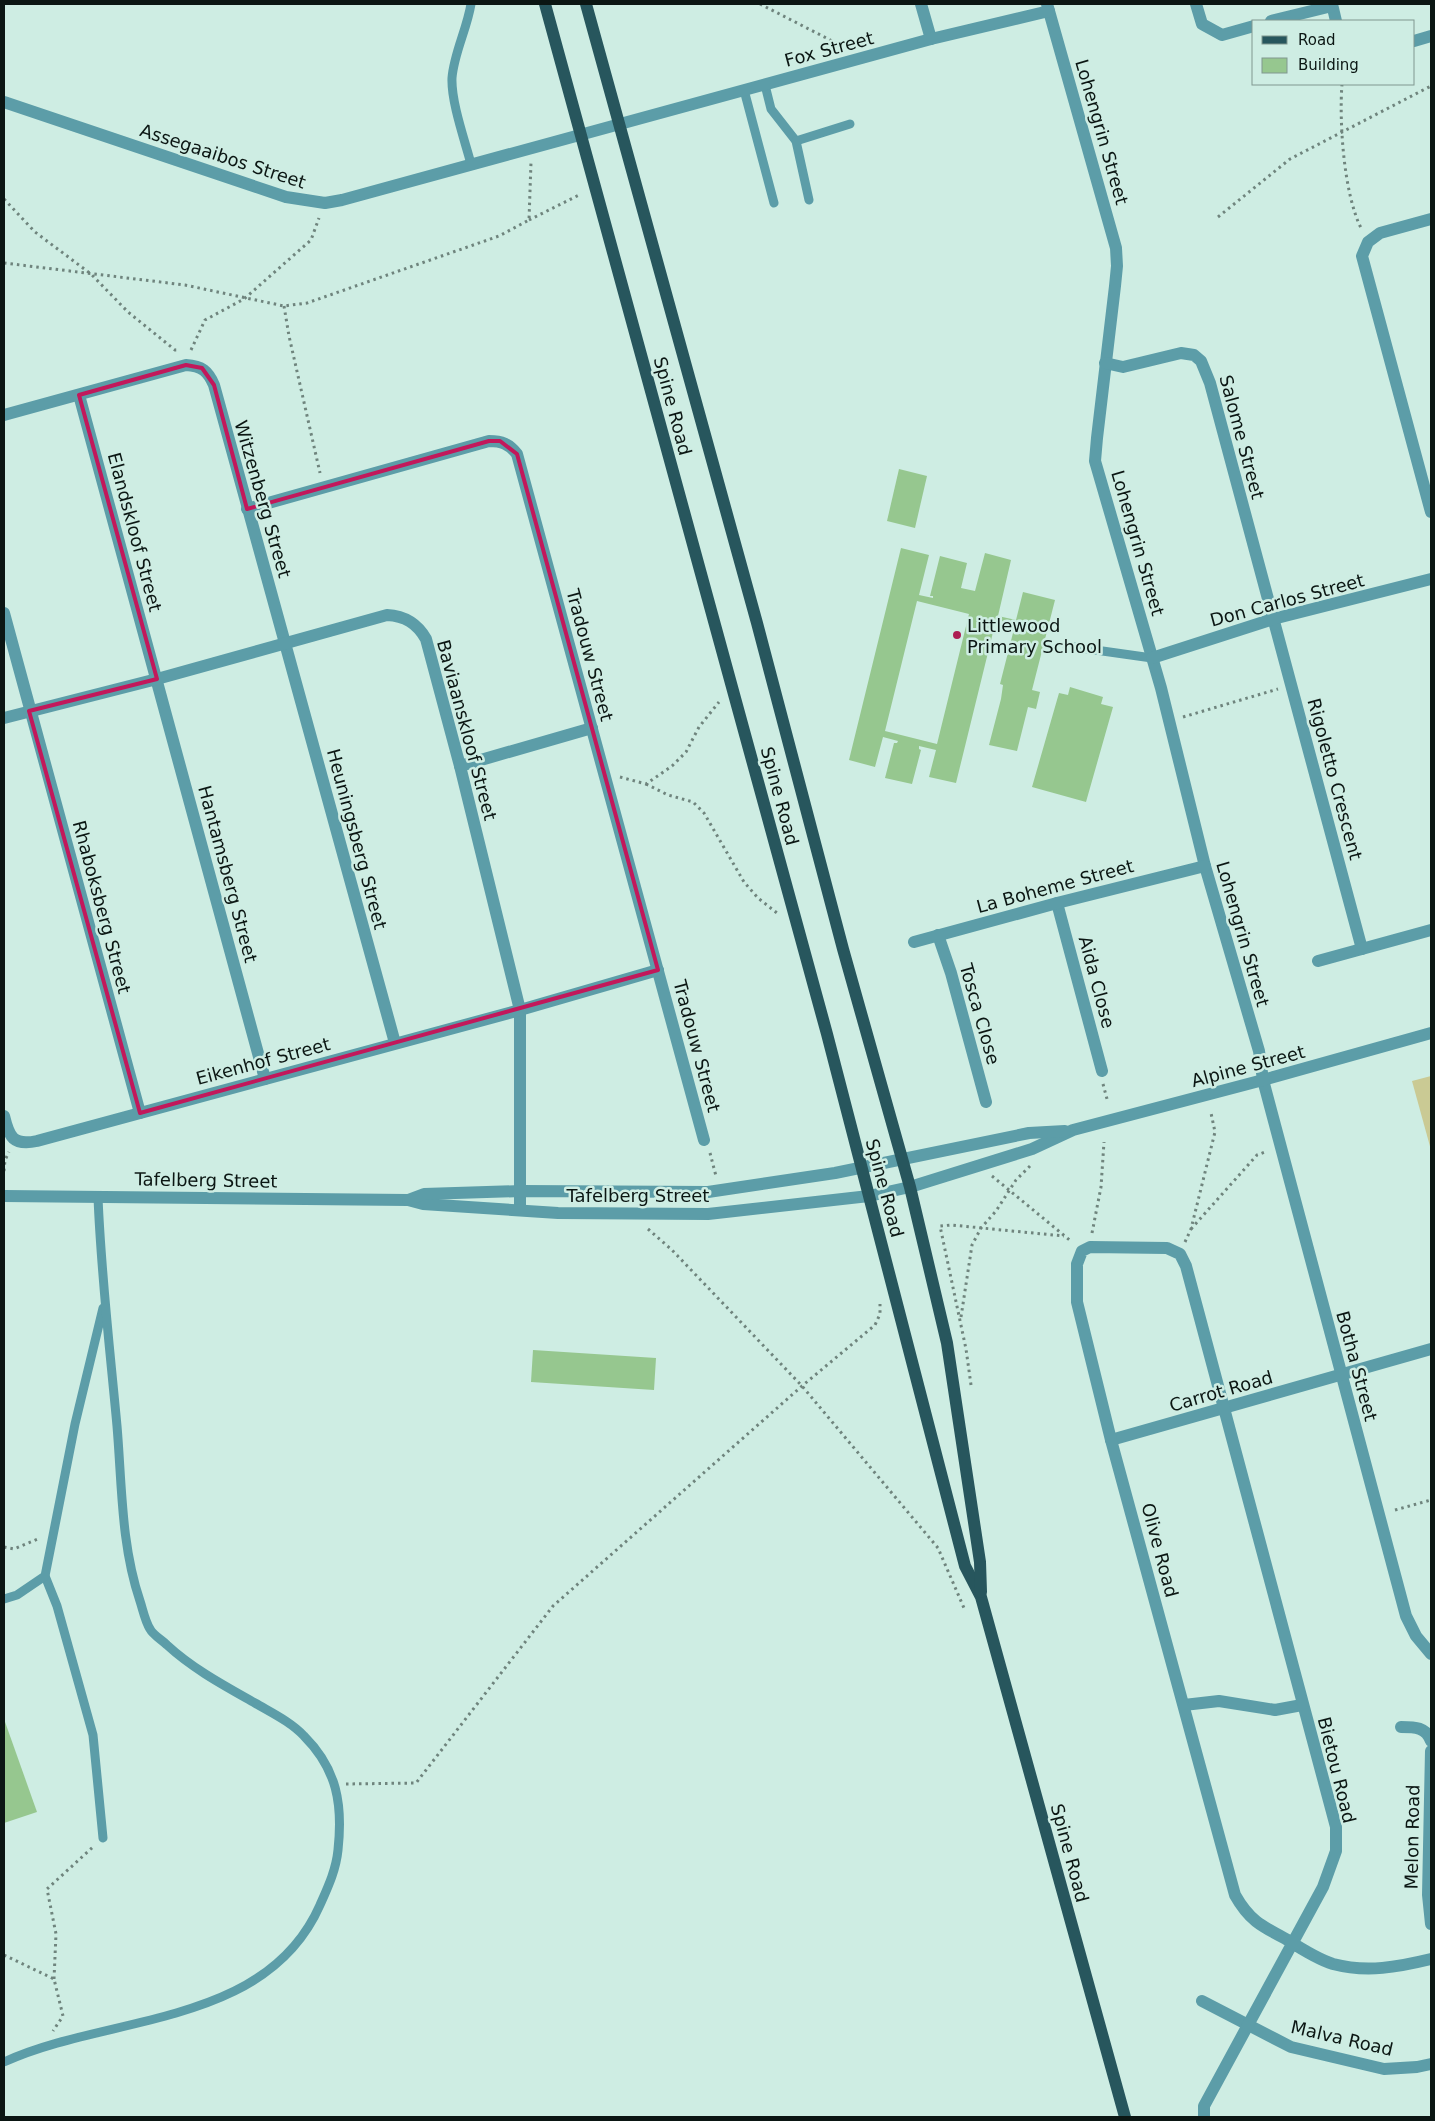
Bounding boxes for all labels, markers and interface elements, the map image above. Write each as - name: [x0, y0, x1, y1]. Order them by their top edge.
- legend: [1252, 20, 1415, 85]
- street label: Fox Street: [782, 27, 876, 71]
- text: Road: [1298, 31, 1336, 49]
- text: Building: [1298, 56, 1359, 74]
- street label: Lohengrin Street: [1071, 57, 1133, 207]
- street label: Assegaaibos Street: [138, 119, 308, 193]
- street label: Spine Road: [650, 354, 696, 458]
- street label: Salome Street: [1215, 373, 1269, 501]
- street label: Witzenberg Street: [230, 418, 296, 580]
- street label: Elandskloof Street: [104, 450, 166, 614]
- street label: Lohengrin Street: [1107, 468, 1169, 618]
- street label: Don Carlos Street: [1208, 569, 1366, 631]
- street label: Tradouw Street: [562, 586, 618, 723]
- place label: Littlewood Primary School: [967, 615, 1102, 657]
- marker: Littlewood Primary School: [951, 629, 963, 641]
- street label: Baviaanskloof Street: [433, 637, 501, 823]
- street label: Rigoletto Crescent: [1303, 696, 1367, 862]
- street label: Spine Road: [757, 744, 803, 848]
- street label: Heuningsberg Street: [323, 746, 391, 932]
- street label: Hantamsberg Street: [194, 783, 262, 965]
- street label: Rhaboksberg Street: [69, 818, 135, 996]
- street label: La Boheme Street: [974, 855, 1136, 917]
- street label: Lohengrin Street: [1212, 859, 1274, 1009]
- street label: Aida Close: [1075, 934, 1119, 1030]
- street label: Tosca Close: [955, 960, 1004, 1067]
- street label: Tradouw Street: [669, 977, 725, 1114]
- street label: Eikenhof Street: [194, 1033, 332, 1089]
- street label: Alpine Street: [1189, 1041, 1307, 1091]
- street label: Spine Road: [862, 1136, 908, 1240]
- street label: Tafelberg Street: [133, 1168, 278, 1192]
- street label: Tafelberg Street: [566, 1185, 709, 1206]
- street label: Botha Street: [1332, 1309, 1382, 1423]
- street label: Carrot Road: [1167, 1366, 1275, 1416]
- street label: Olive Road: [1137, 1501, 1183, 1599]
- street label: Bietou Road: [1314, 1715, 1360, 1825]
- street label: Melon Road: [1401, 1784, 1423, 1890]
- street label: Spine Road: [1047, 1801, 1093, 1905]
- street label: Malva Road: [1289, 2016, 1395, 2060]

